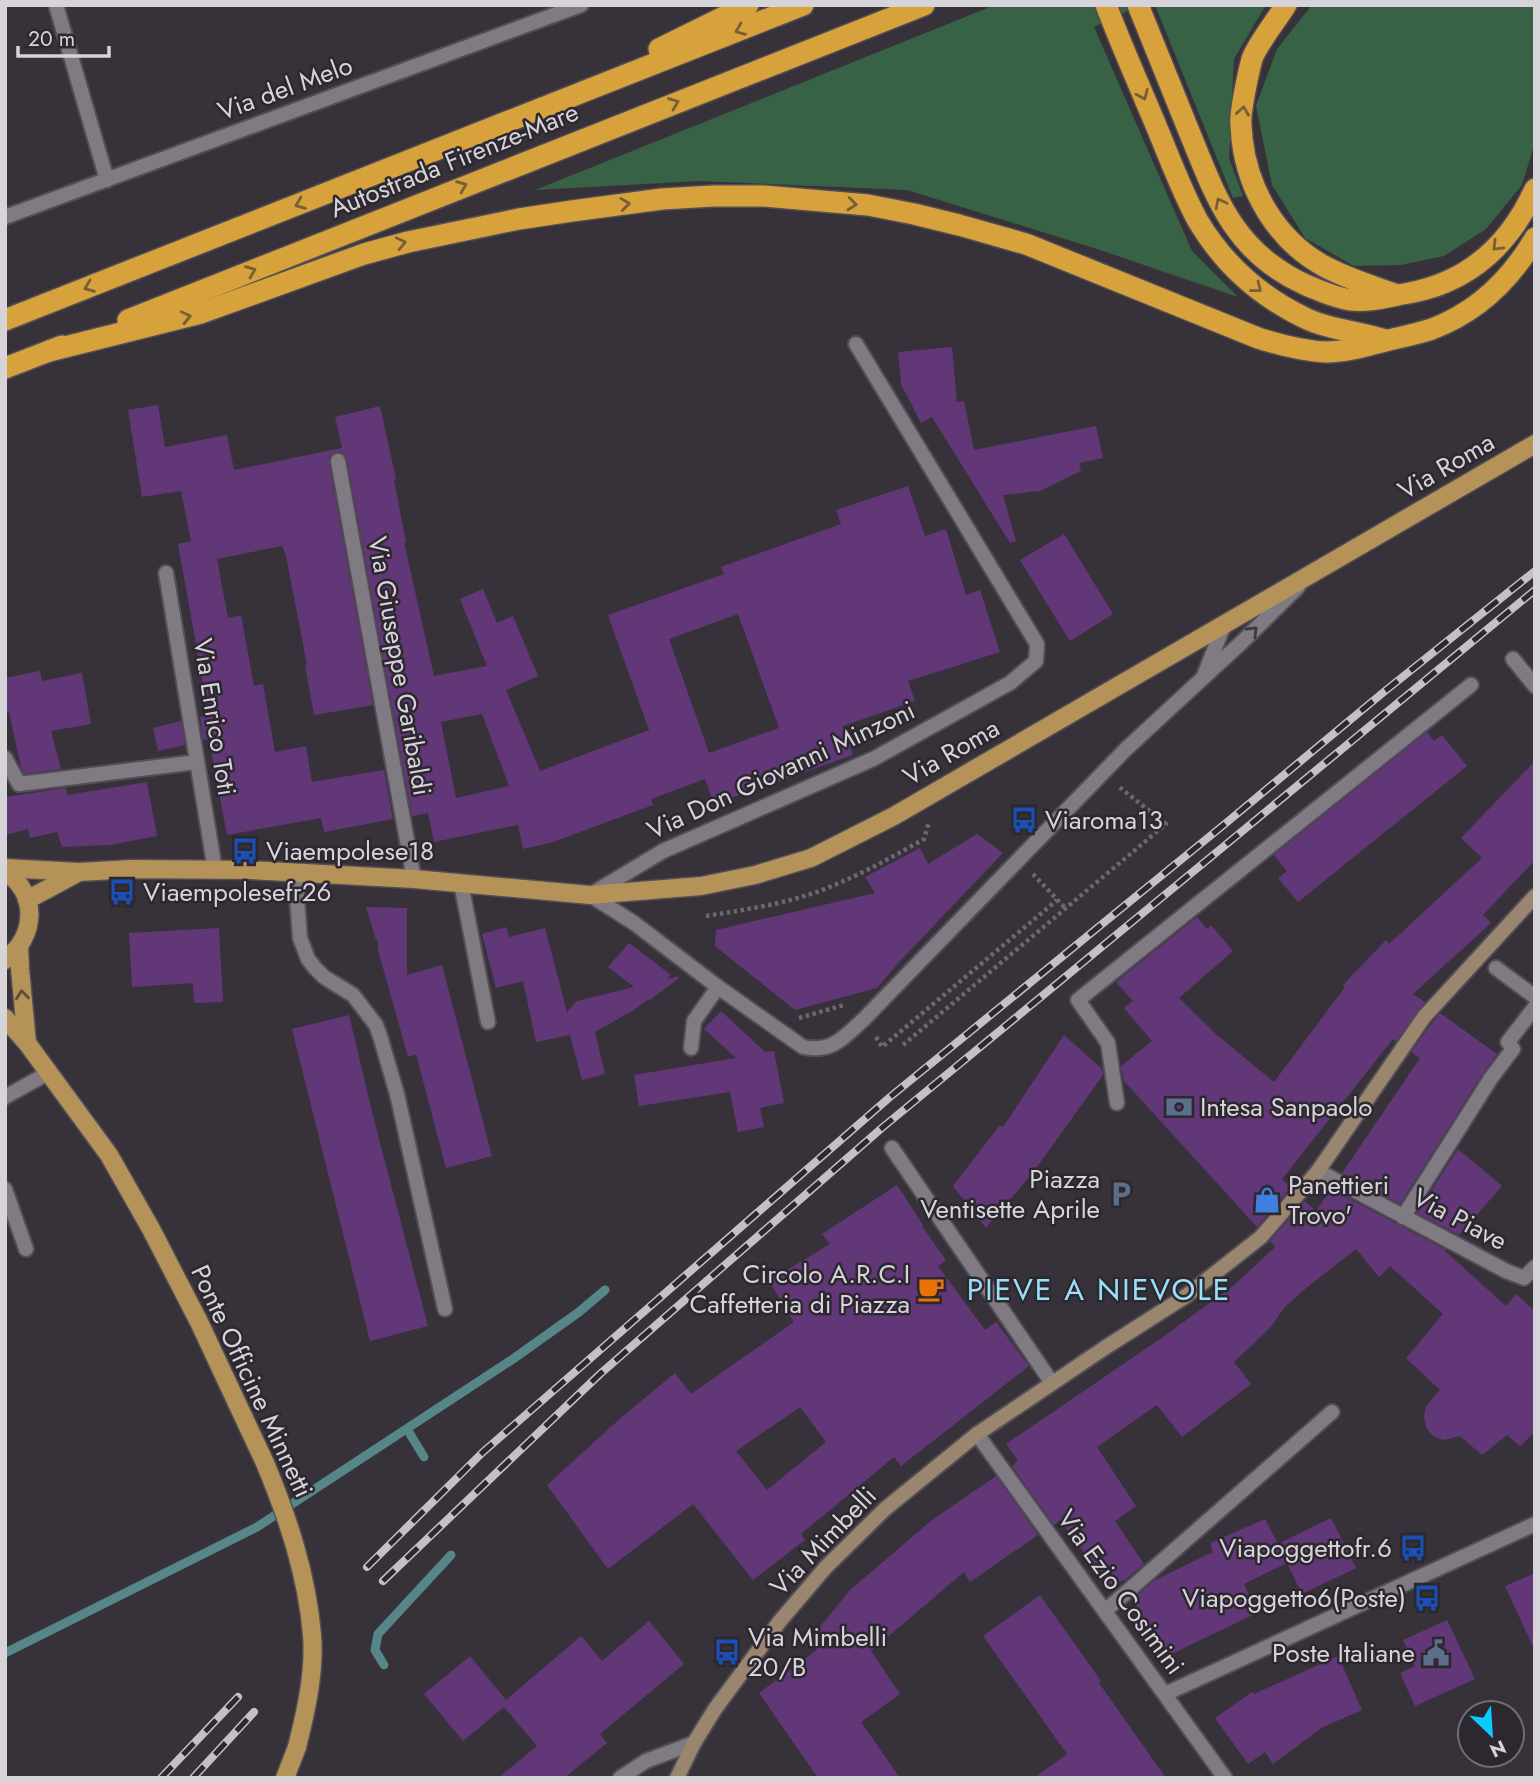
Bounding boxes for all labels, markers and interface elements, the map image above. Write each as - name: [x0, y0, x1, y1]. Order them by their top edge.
- scale bar: [18, 14, 108, 58]
- one-way arrow: [734, 22, 746, 36]
- text: 20 m: [28, 24, 75, 54]
- street label: Via del Melo: [212, 46, 358, 130]
- one-way arrow: [1135, 87, 1149, 100]
- street label: Autostrada Firenze-Mare: [324, 93, 584, 227]
- one-way arrow: [667, 98, 679, 112]
- one-way arrow: [1235, 105, 1250, 117]
- one-way arrow: [456, 181, 468, 195]
- one-way arrow: [295, 195, 307, 209]
- one-way arrow: [619, 196, 631, 211]
- one-way arrow: [846, 196, 858, 211]
- one-way arrow: [1215, 198, 1229, 210]
- one-way arrow: [395, 237, 407, 252]
- one-way arrow: [1493, 237, 1506, 250]
- one-way arrow: [244, 265, 256, 279]
- one-way arrow: [83, 279, 95, 293]
- one-way arrow: [1249, 279, 1262, 292]
- one-way arrow: [180, 311, 192, 325]
- street label: Via Roma: [1391, 423, 1501, 509]
- street label: Via Giuseppe Garibaldi: [358, 533, 442, 799]
- one-way arrow: [1244, 626, 1257, 639]
- street label: Via Enrico Toti: [184, 636, 246, 798]
- street label: Via Don Giovanni Minzoni: [641, 691, 921, 849]
- street label: Via Roma: [896, 709, 1006, 795]
- place label: Viaroma13: [1045, 801, 1163, 839]
- bus stop icon: Viaroma13: [1009, 805, 1039, 835]
- place label: Viaempolese18: [266, 832, 434, 870]
- bus stop icon: Viaempolese18: [230, 836, 260, 866]
- place label: Viaempolesefr26: [143, 873, 331, 911]
- bus stop icon: Viaempolesefr26: [107, 877, 137, 907]
- one-way arrow: [15, 989, 30, 1000]
- place label: Intesa Sanpaolo: [1200, 1088, 1373, 1126]
- bank icon: Intesa Sanpaolo: [1164, 1092, 1194, 1122]
- place label: Piazza Ventisette Aprile: [920, 1160, 1100, 1228]
- place label: Panettieri Trovo': [1288, 1166, 1389, 1234]
- street label: Via Piave: [1406, 1178, 1514, 1260]
- parking icon: Piazza Ventisette Aprile: [1106, 1179, 1136, 1209]
- shop icon: Panettieri Trovo': [1252, 1185, 1282, 1215]
- place label: Circolo A.R.C.I Caffetteria di Piazza: [689, 1255, 910, 1323]
- street label: Ponte Officine Minnetti: [181, 1258, 323, 1504]
- district label: PIEVE A NIEVOLE: [967, 1268, 1231, 1311]
- cafe icon: Circolo A.R.C.I Caffetteria di Piazza: [916, 1274, 946, 1304]
- street label: Via Mimbelli: [761, 1478, 885, 1604]
- street label: Via Ezio Cosimini: [1048, 1502, 1194, 1682]
- place label: Viapoggettofr.6: [1219, 1529, 1392, 1567]
- bus stop icon: Viapoggettofr.6: [1398, 1533, 1428, 1563]
- place label: Viapoggetto6(Poste): [1182, 1579, 1406, 1617]
- bus stop icon: Viapoggetto6(Poste): [1412, 1583, 1442, 1613]
- place label: Via Mimbelli 20/B: [748, 1618, 887, 1686]
- place label: Poste Italiane: [1272, 1634, 1415, 1672]
- bus stop icon: Via Mimbelli 20/B: [712, 1637, 742, 1667]
- public building icon: Poste Italiane: [1421, 1638, 1451, 1668]
- north arrow: [1456, 1699, 1526, 1769]
- text: N: [1485, 1734, 1511, 1764]

